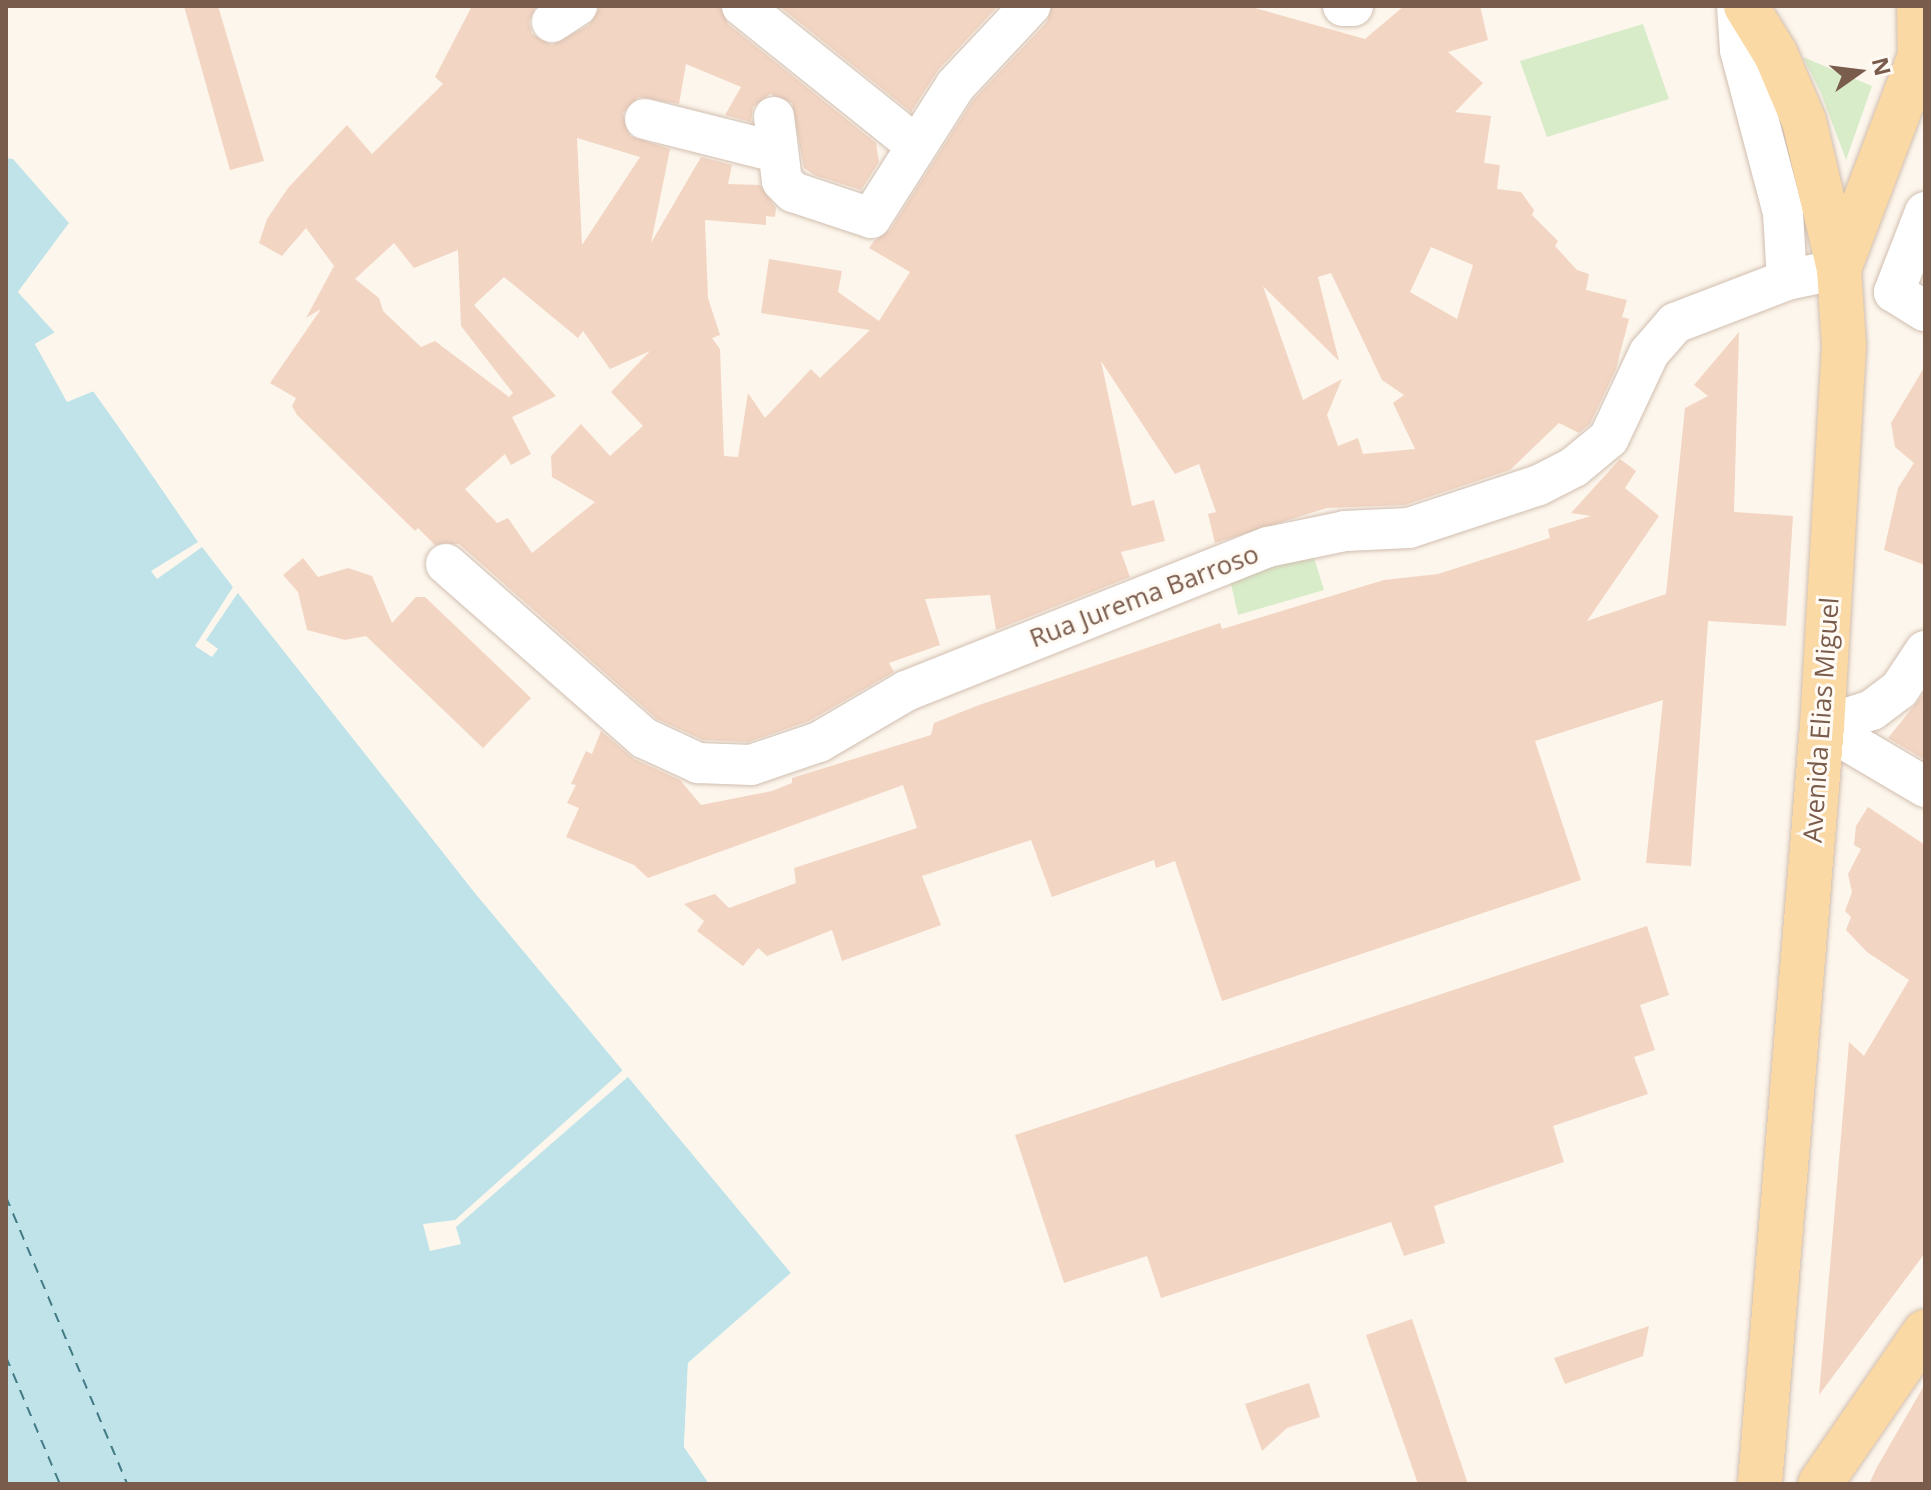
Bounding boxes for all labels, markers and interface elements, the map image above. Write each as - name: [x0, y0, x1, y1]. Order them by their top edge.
- north arrow: [1819, 32, 1899, 112]
- text: N: [1866, 54, 1899, 78]
- street label: Rua Jurema Barroso: [1025, 538, 1263, 654]
- street label: Avenida Elias Miguel: [1797, 596, 1845, 844]

